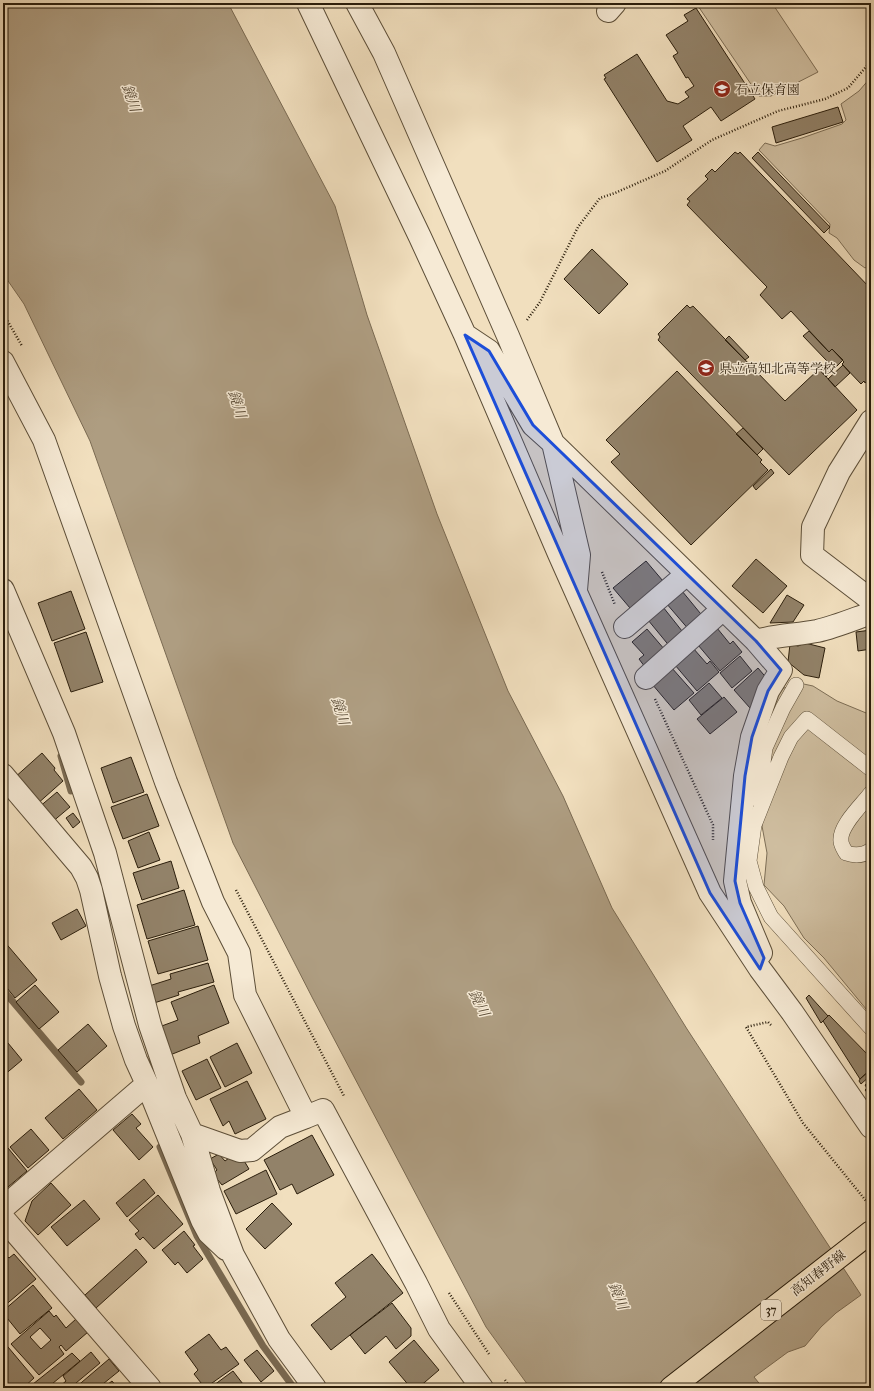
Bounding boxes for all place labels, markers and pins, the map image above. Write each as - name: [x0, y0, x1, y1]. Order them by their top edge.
- school or university icon: 石立保育園: [712, 79, 732, 99]
- place label: 石立保育園: [735, 82, 800, 97]
- school or university icon: 県立高知北高等学校: [696, 358, 716, 378]
- place label: 県立高知北高等学校: [719, 361, 836, 376]

